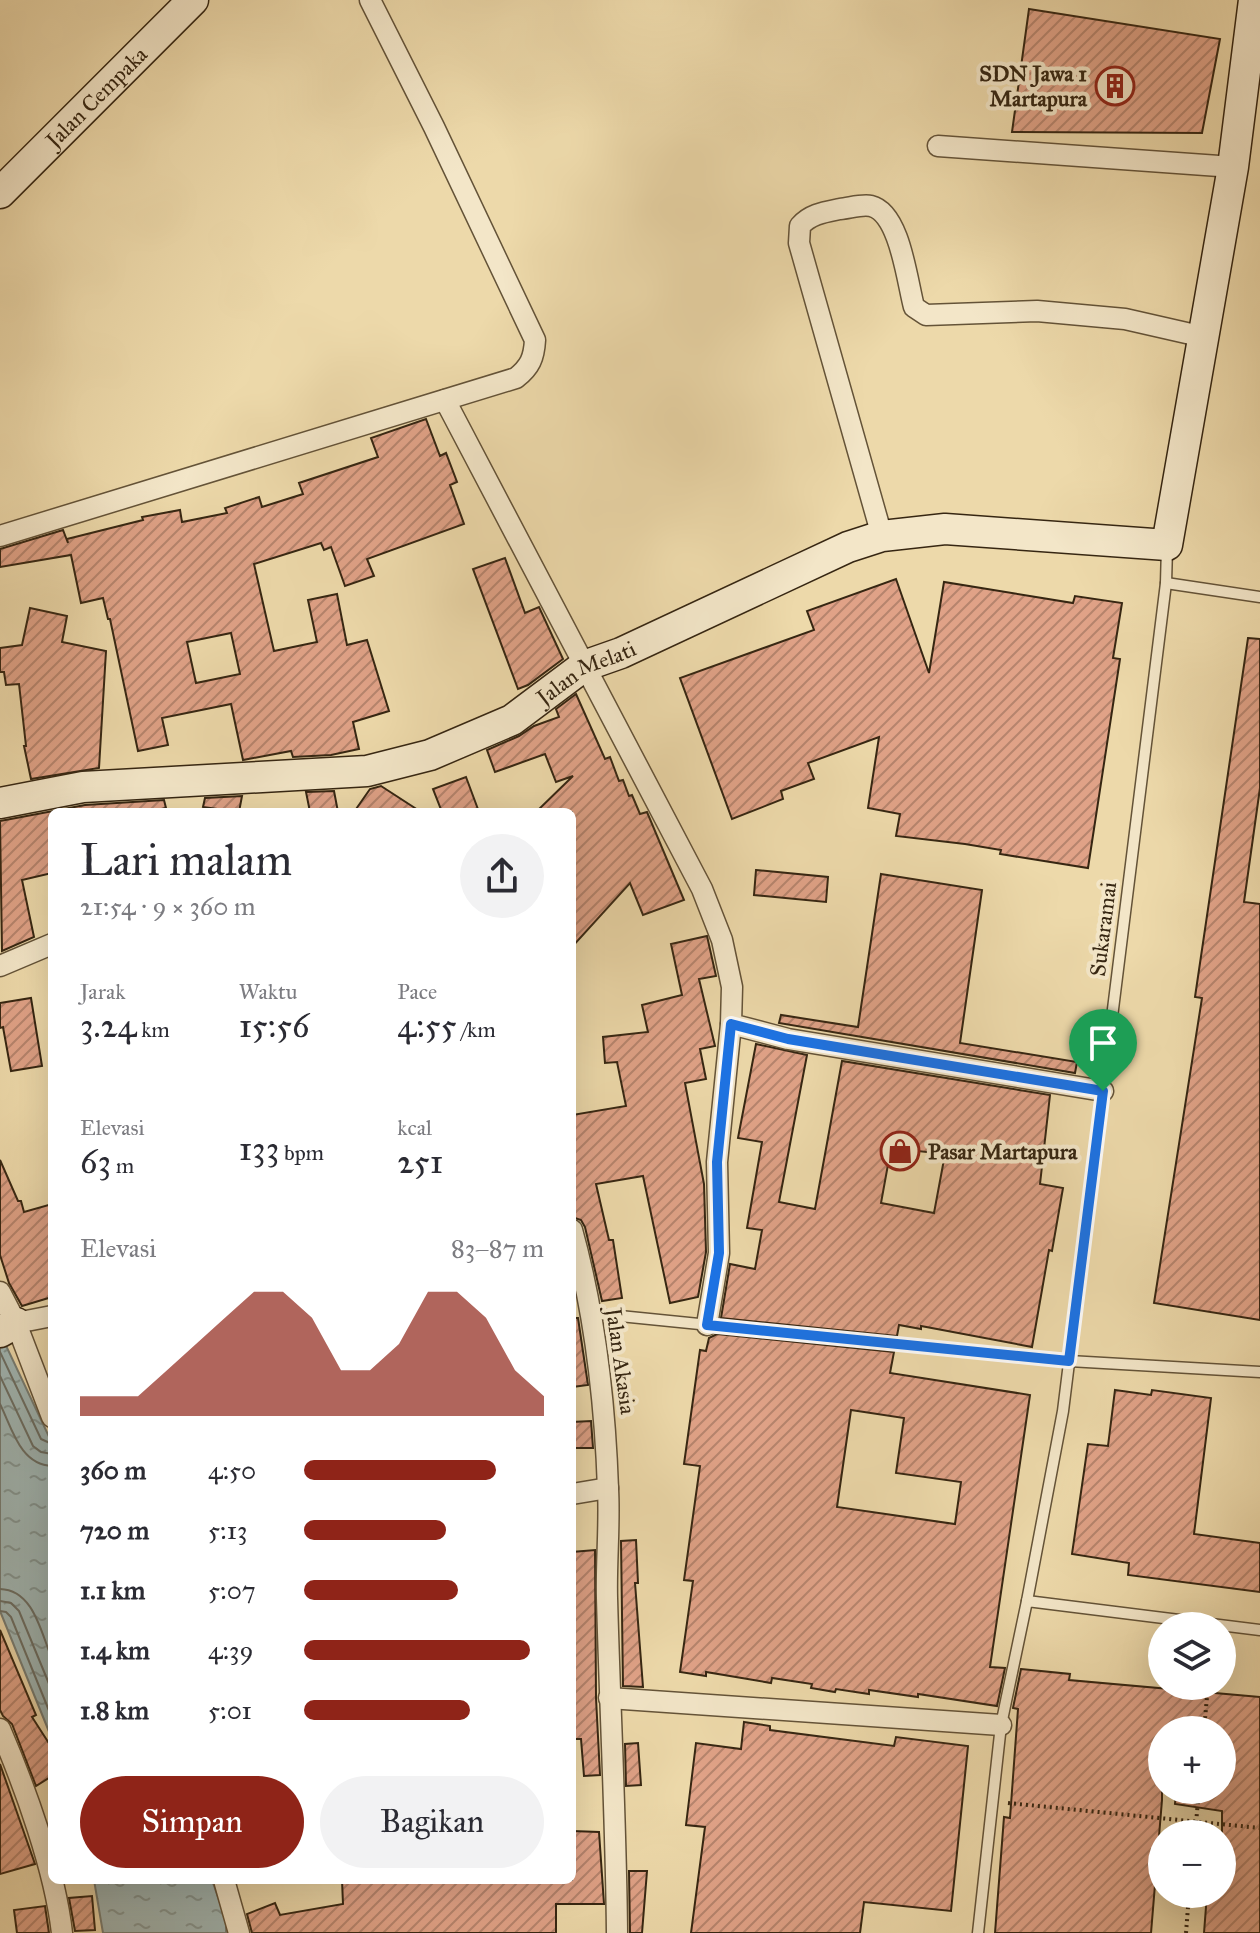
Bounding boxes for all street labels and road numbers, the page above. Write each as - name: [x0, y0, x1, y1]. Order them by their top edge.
- street label: Jalan Cempaka: [39, 40, 153, 154]
- street label: Jalan Melati: [529, 635, 640, 712]
- street label: Sukaramai: [1084, 880, 1122, 978]
- street label: Jalan Akasia: [600, 1304, 642, 1417]

